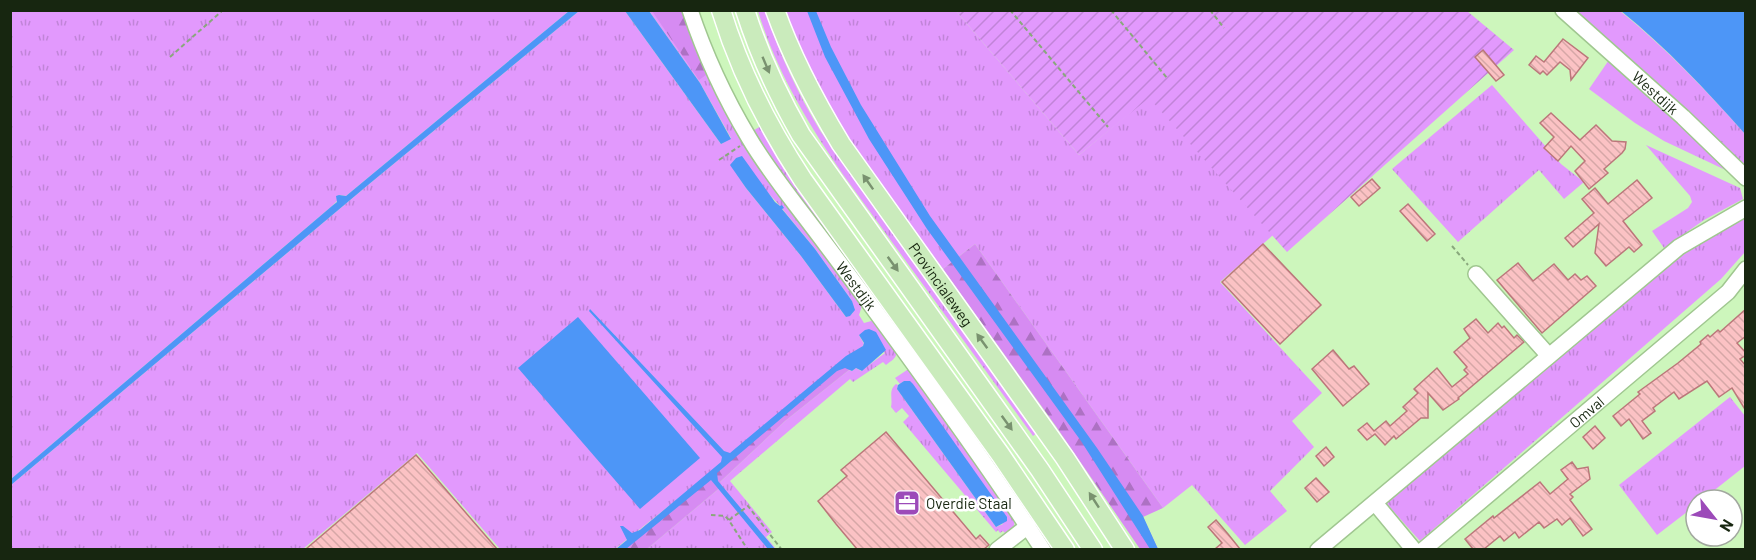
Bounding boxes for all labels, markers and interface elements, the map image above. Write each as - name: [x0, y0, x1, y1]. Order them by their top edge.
- one-way arrow: [761, 57, 770, 74]
- street label: Westdijk: [1629, 67, 1683, 118]
- one-way arrow: [862, 175, 874, 191]
- street label: Provincialeweg: [905, 239, 977, 330]
- one-way arrow: [887, 256, 899, 272]
- street label: Westdijk: [833, 258, 881, 314]
- one-way arrow: [976, 333, 988, 348]
- street label: Omval: [1565, 392, 1607, 431]
- one-way arrow: [1000, 415, 1012, 430]
- office icon: Overdie Staal: [892, 488, 922, 518]
- north arrow: [1684, 488, 1744, 548]
- one-way arrow: [1088, 492, 1099, 509]
- place label: Overdie Staal: [926, 494, 1012, 512]
- text: N: [1716, 517, 1738, 535]

